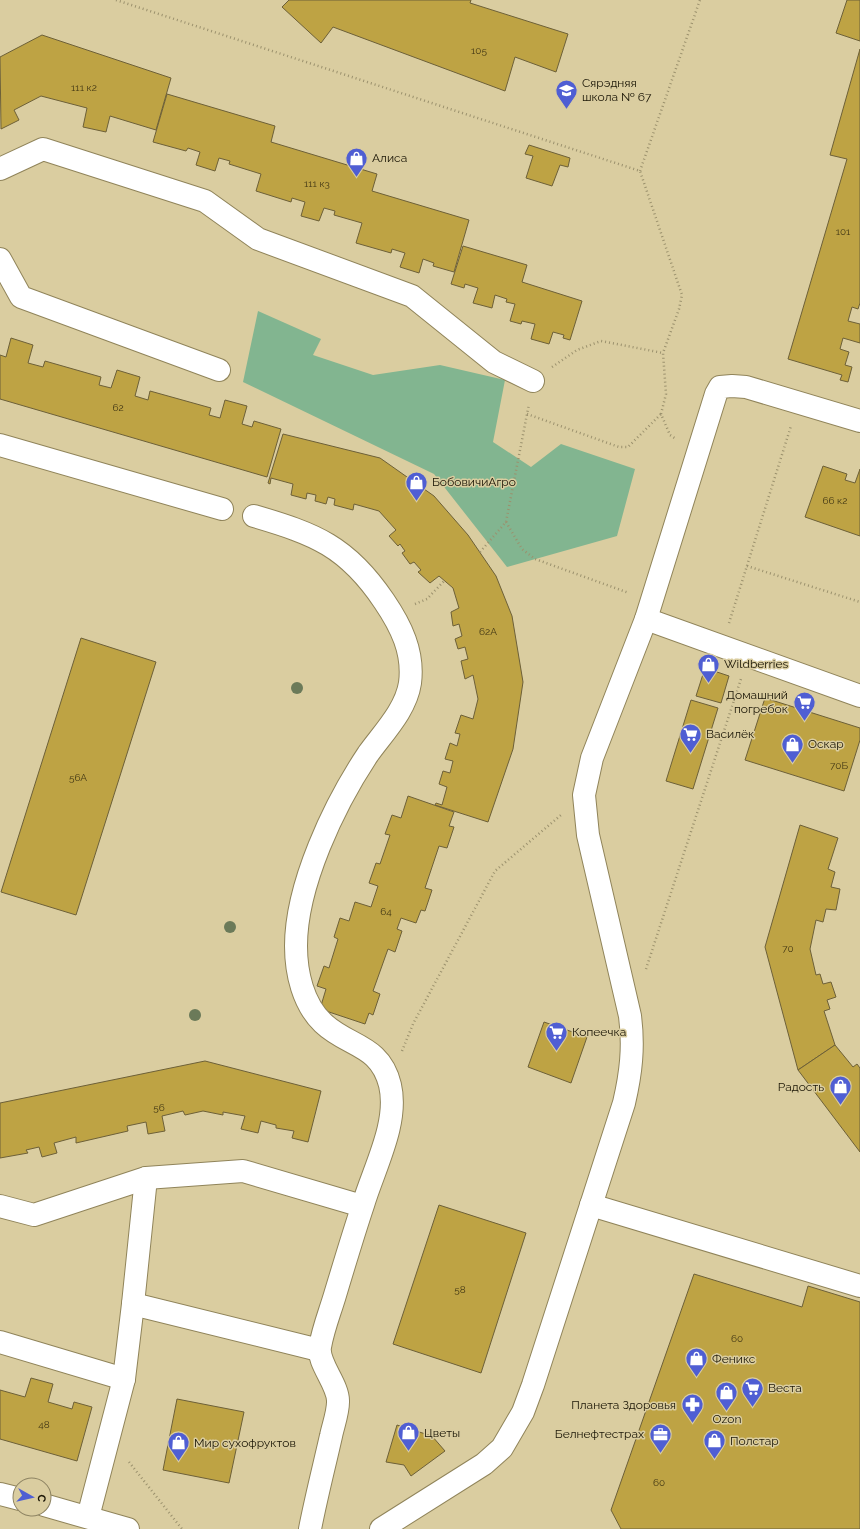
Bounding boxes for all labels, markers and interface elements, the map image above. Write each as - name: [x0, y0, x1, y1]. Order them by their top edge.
- house number: 105: [471, 45, 487, 56]
- place label: Сярэдняя школа № 67: [582, 76, 652, 104]
- school or university icon: Сярэдняя школа № 67: [554, 77, 580, 110]
- house number: 111 к2: [71, 82, 97, 93]
- shop icon: Алиса: [343, 145, 369, 178]
- place label: Алиса: [372, 151, 407, 165]
- house number: 111 к3: [304, 178, 330, 189]
- house number: 101: [836, 226, 851, 237]
- house number: 62: [112, 402, 124, 413]
- shop icon: БобовичиАгро: [403, 469, 429, 502]
- place label: БобовичиАгро: [432, 475, 516, 489]
- house number: 66 к2: [822, 495, 848, 506]
- house number: 62А: [479, 626, 497, 637]
- shop icon: Wildberries: [695, 651, 721, 684]
- place label: Wildberries: [724, 657, 788, 671]
- place label: Домашний погребок: [726, 688, 788, 716]
- supermarket icon: Домашний погребок: [791, 689, 817, 722]
- supermarket icon: Василёк: [677, 721, 703, 754]
- place label: Василёк: [706, 727, 754, 741]
- shop icon: Оскар: [779, 731, 805, 764]
- place label: Оскар: [808, 737, 844, 751]
- house number: 70Б: [830, 760, 848, 771]
- house number: 56А: [69, 772, 87, 783]
- house number: 64: [380, 906, 392, 917]
- house number: 70: [782, 943, 794, 954]
- supermarket icon: Копеечка: [544, 1019, 570, 1052]
- place label: Копеечка: [572, 1025, 626, 1039]
- shop icon: Радость: [827, 1074, 853, 1107]
- place label: Радость: [778, 1080, 824, 1094]
- house number: 56: [153, 1102, 165, 1113]
- house number: 58: [454, 1284, 466, 1295]
- house number: 60: [731, 1333, 743, 1344]
- shop icon: Феникс: [683, 1346, 709, 1379]
- place label: Феникс: [712, 1352, 756, 1366]
- supermarket icon: Веста: [740, 1375, 766, 1408]
- shop icon: Ozon: [714, 1379, 740, 1412]
- place label: Веста: [768, 1381, 802, 1395]
- pharmacy icon: Планета Здоровья: [679, 1392, 705, 1425]
- place label: Планета Здоровья: [571, 1398, 676, 1412]
- place label: Ozon: [713, 1412, 741, 1426]
- house number: 48: [38, 1419, 50, 1430]
- shop icon: Цветы: [396, 1420, 422, 1453]
- office icon: Белнефтестрах: [647, 1421, 673, 1454]
- place label: Цветы: [424, 1426, 460, 1440]
- place label: Белнефтестрах: [555, 1427, 644, 1441]
- shop icon: Полстар: [701, 1428, 727, 1461]
- shop icon: Мир сухофруктов: [165, 1430, 191, 1463]
- place label: Полстар: [730, 1434, 779, 1448]
- place label: Мир сухофруктов: [194, 1436, 296, 1450]
- north arrow: [12, 1477, 52, 1517]
- house number: 60: [653, 1477, 665, 1488]
- text: С: [34, 1494, 48, 1503]

